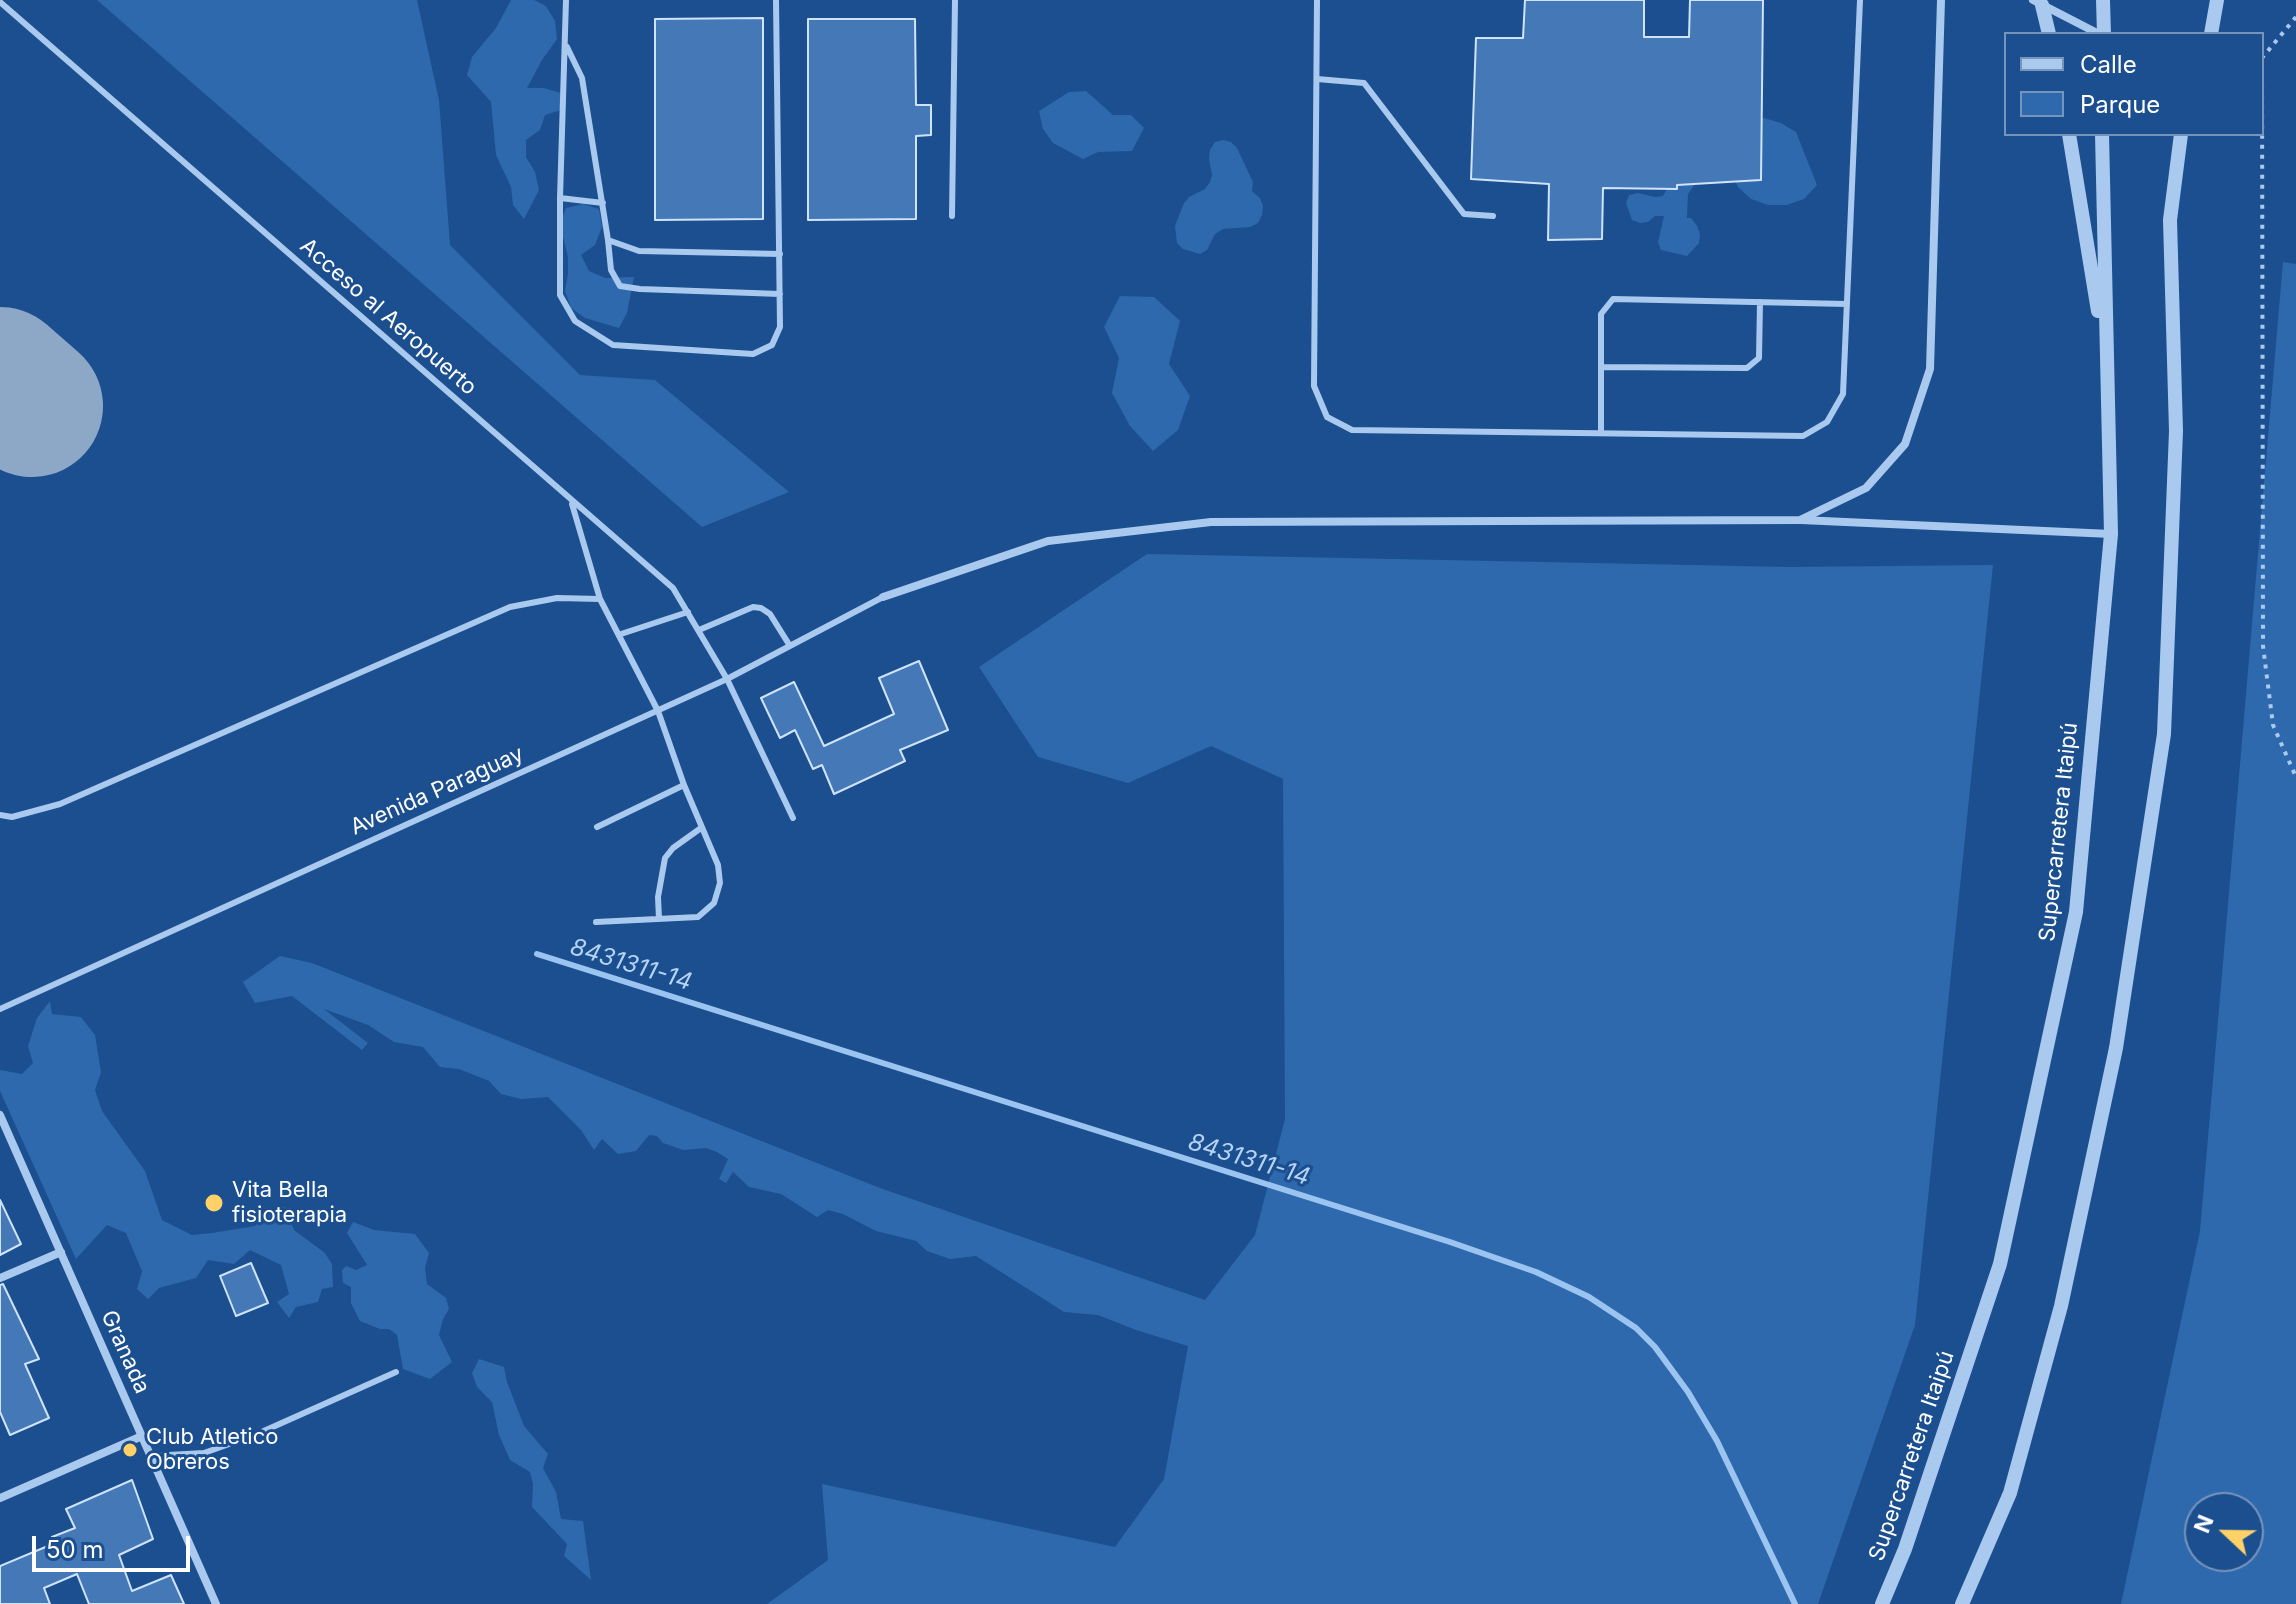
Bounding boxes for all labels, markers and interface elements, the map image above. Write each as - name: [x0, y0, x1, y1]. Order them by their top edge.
- legend: [2004, 32, 2264, 136]
- text: Calle: [2080, 50, 2137, 79]
- text: Parque: [2080, 90, 2160, 119]
- street label: Acceso al Aeropuerto: [294, 233, 482, 401]
- street label: Supercarretera Itaipú: [2034, 721, 2084, 943]
- street label: Avenida Paraguay: [346, 741, 528, 841]
- water label: 8431311-14: [567, 933, 695, 997]
- water label: 8431311-14: [1185, 1128, 1313, 1192]
- place label: Vita Bella fisioterapia: [232, 1177, 347, 1228]
- marker: Vita Bella fisioterapia: [203, 1192, 225, 1214]
- street label: Granada: [95, 1306, 155, 1398]
- street label: Supercarretera Itaipú: [1864, 1348, 1960, 1564]
- place label: Club Atletico Obreros: [146, 1424, 278, 1476]
- marker: Club Atletico Obreros: [121, 1441, 139, 1459]
- north arrow: [2184, 1492, 2264, 1572]
- text: N: [2188, 1511, 2219, 1536]
- scale bar: [36, 1520, 194, 1570]
- text: 50 m: [46, 1535, 104, 1564]

